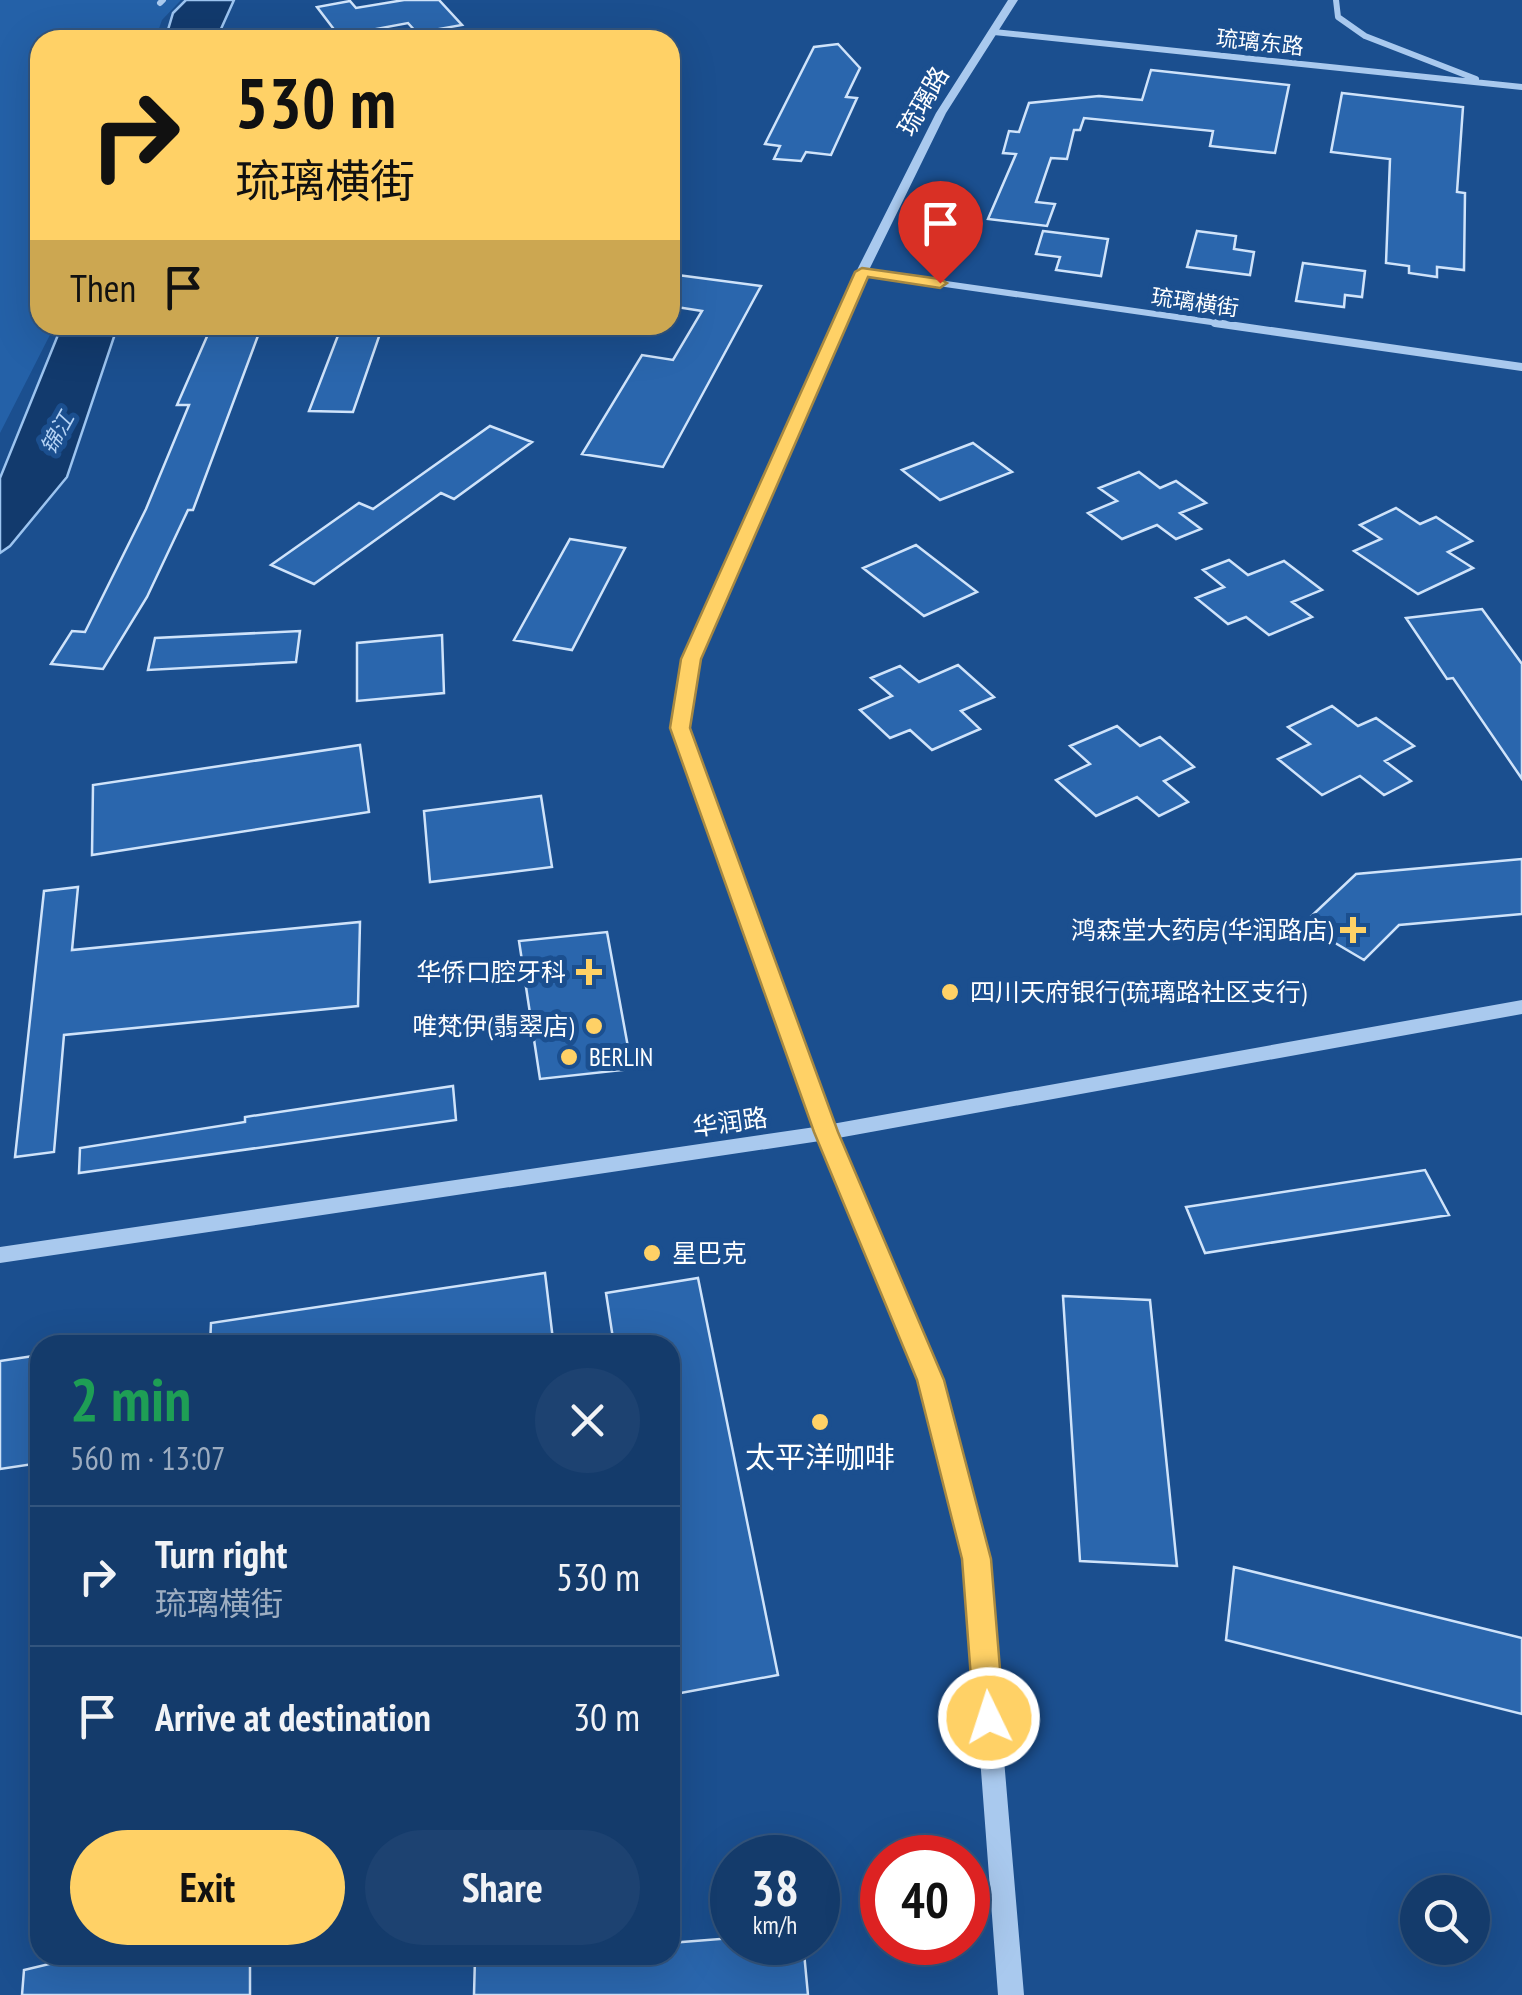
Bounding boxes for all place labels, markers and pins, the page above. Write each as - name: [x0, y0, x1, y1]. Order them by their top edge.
- pin: [898, 181, 983, 284]
- place label: 鸿森堂大药房(华润路店): [1071, 914, 1333, 946]
- marker: 鸿森堂大药房(华润路店): [1342, 919, 1364, 941]
- place label: 华侨口腔牙科: [416, 956, 566, 988]
- marker: 华侨口腔牙科: [576, 959, 602, 985]
- place label: 四川天府银行(琉璃路社区支行): [970, 976, 1307, 1008]
- marker: 四川天府银行(琉璃路社区支行): [939, 981, 961, 1003]
- place label: 唯梵伊(翡翠店): [412, 1010, 574, 1042]
- marker: 唯梵伊(翡翠店): [583, 1015, 605, 1037]
- place label: BERLIN: [589, 1041, 653, 1073]
- marker: BERLIN: [558, 1046, 580, 1068]
- place label: 星巴克: [672, 1237, 747, 1269]
- marker: 星巴克: [641, 1242, 663, 1264]
- marker: 太平洋咖啡: [809, 1411, 831, 1433]
- place label: 太平洋咖啡: [745, 1437, 895, 1476]

